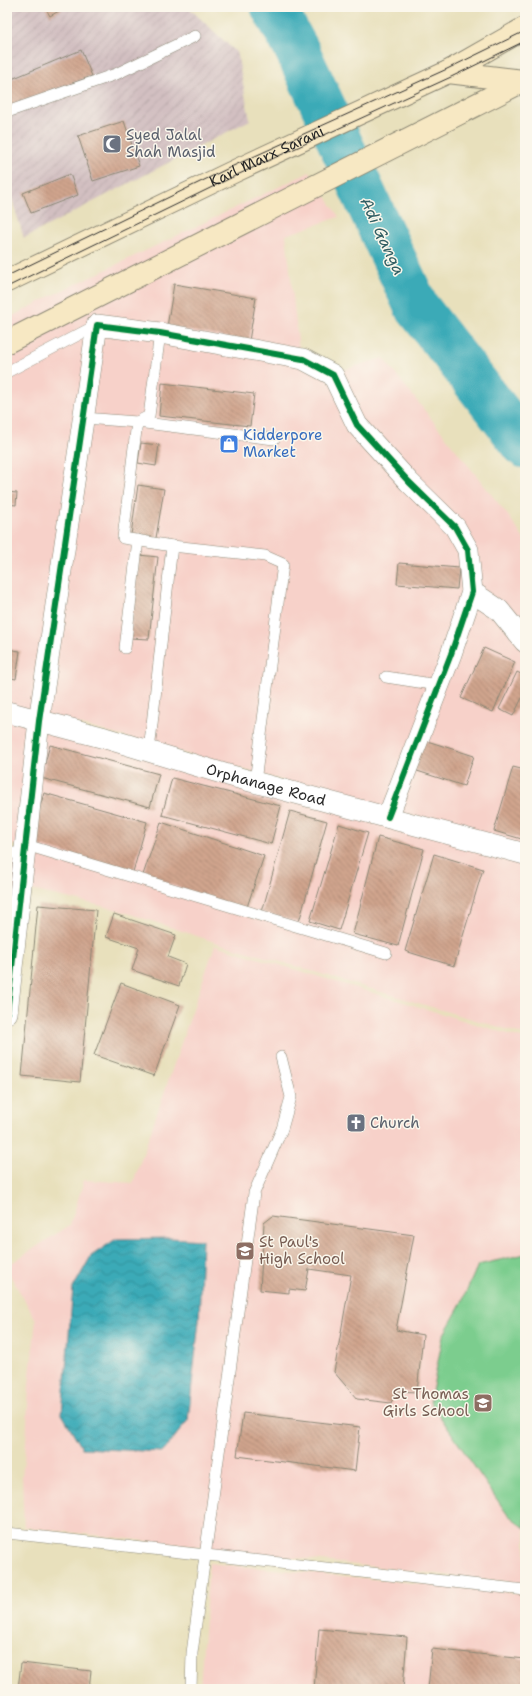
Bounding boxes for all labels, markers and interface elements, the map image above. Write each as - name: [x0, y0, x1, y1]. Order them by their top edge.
- street label: Karl Marx Sarani: [206, 121, 327, 192]
- place label: Syed Jalal Shah Masjid: [126, 125, 216, 162]
- mosque icon: Syed Jalal Shah Masjid: [101, 133, 123, 155]
- water label: Adi Ganga: [355, 194, 410, 278]
- place label: Kidderpore Market: [243, 425, 322, 462]
- shop icon: Kidderpore Market: [218, 433, 240, 455]
- street label: Orphanage Road: [204, 759, 328, 811]
- church icon: Church: [345, 1112, 367, 1134]
- place label: Church: [370, 1113, 420, 1133]
- place label: St Paul's High School: [259, 1232, 345, 1269]
- school or university icon: St Paul's High School: [234, 1240, 256, 1262]
- place label: St Thomas Girls School: [383, 1384, 469, 1421]
- school or university icon: St Thomas Girls School: [472, 1392, 494, 1414]

